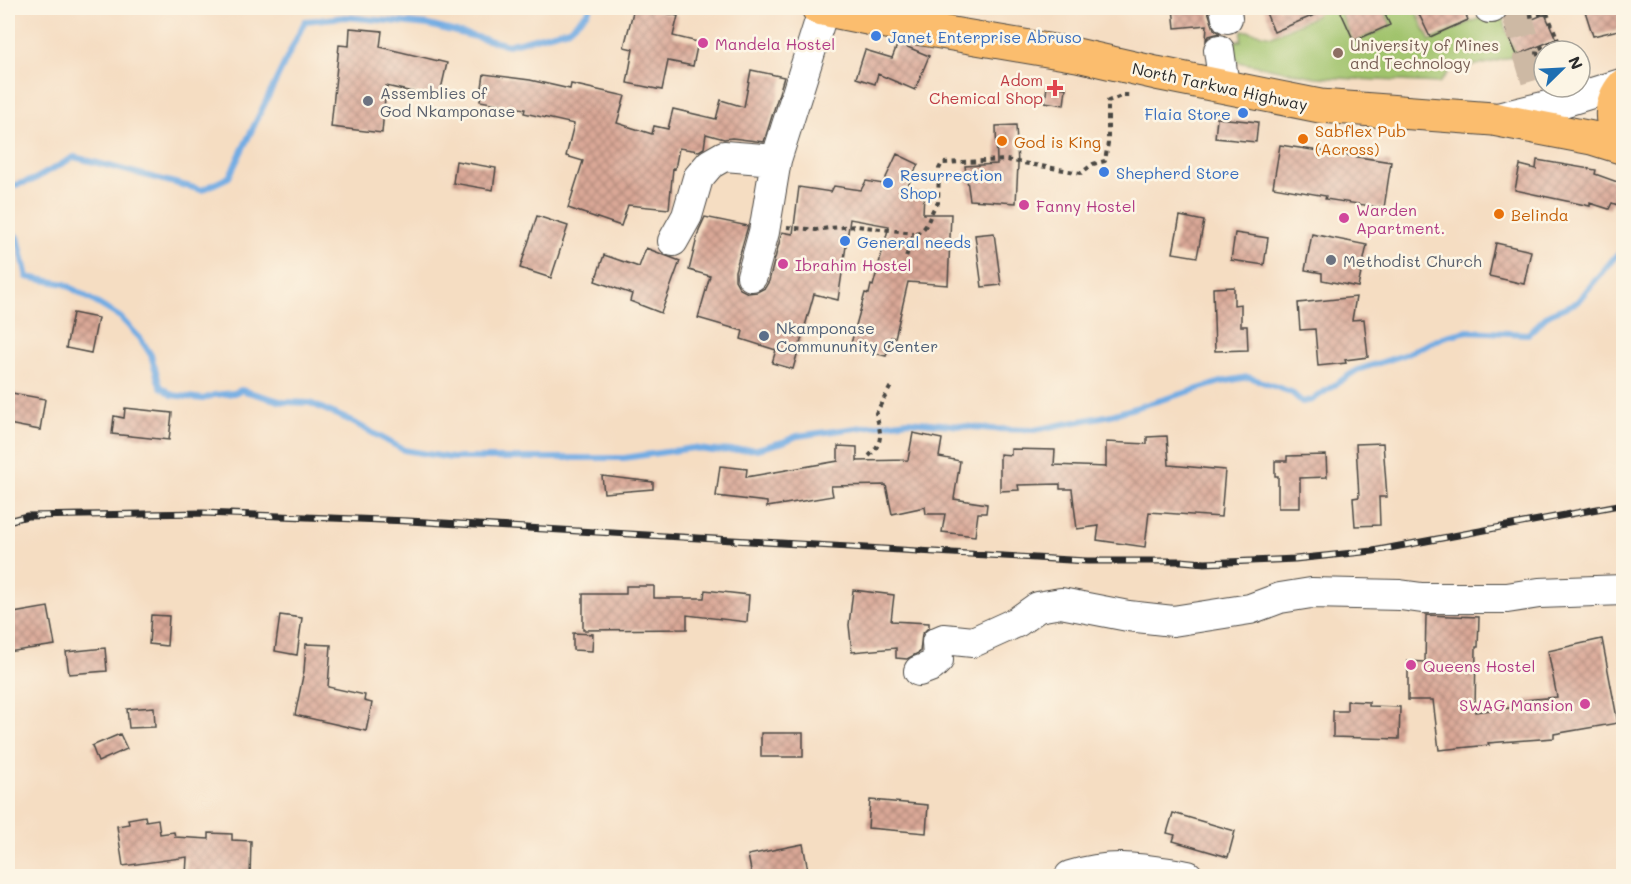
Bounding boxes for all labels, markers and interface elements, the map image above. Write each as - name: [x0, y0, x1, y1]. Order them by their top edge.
- place label: Janet Enterprise Abruso: [888, 26, 1082, 47]
- marker: Janet Enterprise Abruso: [869, 29, 883, 43]
- place label: Mandela Hostel: [715, 33, 835, 54]
- place label: University of Mines and Technology: [1350, 34, 1499, 73]
- marker: Mandela Hostel: [696, 36, 710, 50]
- north arrow: [1532, 39, 1592, 99]
- marker: University of Mines and Technology: [1331, 46, 1345, 60]
- text: N: [1564, 53, 1588, 73]
- street label: North Tarkwa Highway: [1130, 57, 1310, 115]
- place label: Adom Chemical Shop: [929, 69, 1043, 108]
- marker: Adom Chemical Shop: [1048, 81, 1062, 95]
- place label: Assemblies of God Nkamponase: [380, 82, 516, 121]
- marker: Assemblies of God Nkamponase: [361, 94, 375, 108]
- place label: Flaia Store: [1145, 103, 1231, 124]
- marker: Flaia Store: [1236, 106, 1250, 120]
- place label: Sabflex Pub (Across): [1315, 120, 1406, 159]
- place label: God is King: [1014, 131, 1101, 152]
- marker: Sabflex Pub (Across): [1296, 132, 1310, 146]
- marker: God is King: [995, 134, 1009, 148]
- place label: Shepherd Store: [1116, 162, 1240, 183]
- place label: Resurrection Shop: [900, 164, 1002, 203]
- marker: Shepherd Store: [1097, 165, 1111, 179]
- marker: Resurrection Shop: [881, 176, 895, 190]
- place label: Fanny Hostel: [1036, 195, 1136, 216]
- marker: Fanny Hostel: [1017, 198, 1031, 212]
- place label: Warden Apartment.: [1356, 199, 1445, 238]
- place label: Belinda: [1511, 204, 1569, 225]
- marker: Belinda: [1492, 207, 1506, 221]
- marker: Warden Apartment.: [1337, 211, 1351, 225]
- place label: General needs: [857, 231, 971, 252]
- marker: General needs: [838, 234, 852, 248]
- place label: Methodist Church: [1343, 250, 1482, 271]
- marker: Methodist Church: [1324, 253, 1338, 267]
- place label: Ibrahim Hostel: [795, 254, 912, 275]
- marker: Ibrahim Hostel: [776, 257, 790, 271]
- place label: Nkamponase Commununity Center: [776, 317, 938, 356]
- marker: Nkamponase Commununity Center: [757, 329, 771, 343]
- place label: Queens Hostel: [1423, 655, 1535, 676]
- marker: Queens Hostel: [1404, 658, 1418, 672]
- place label: SWAG Mansion: [1459, 694, 1573, 715]
- marker: SWAG Mansion: [1578, 697, 1592, 711]

